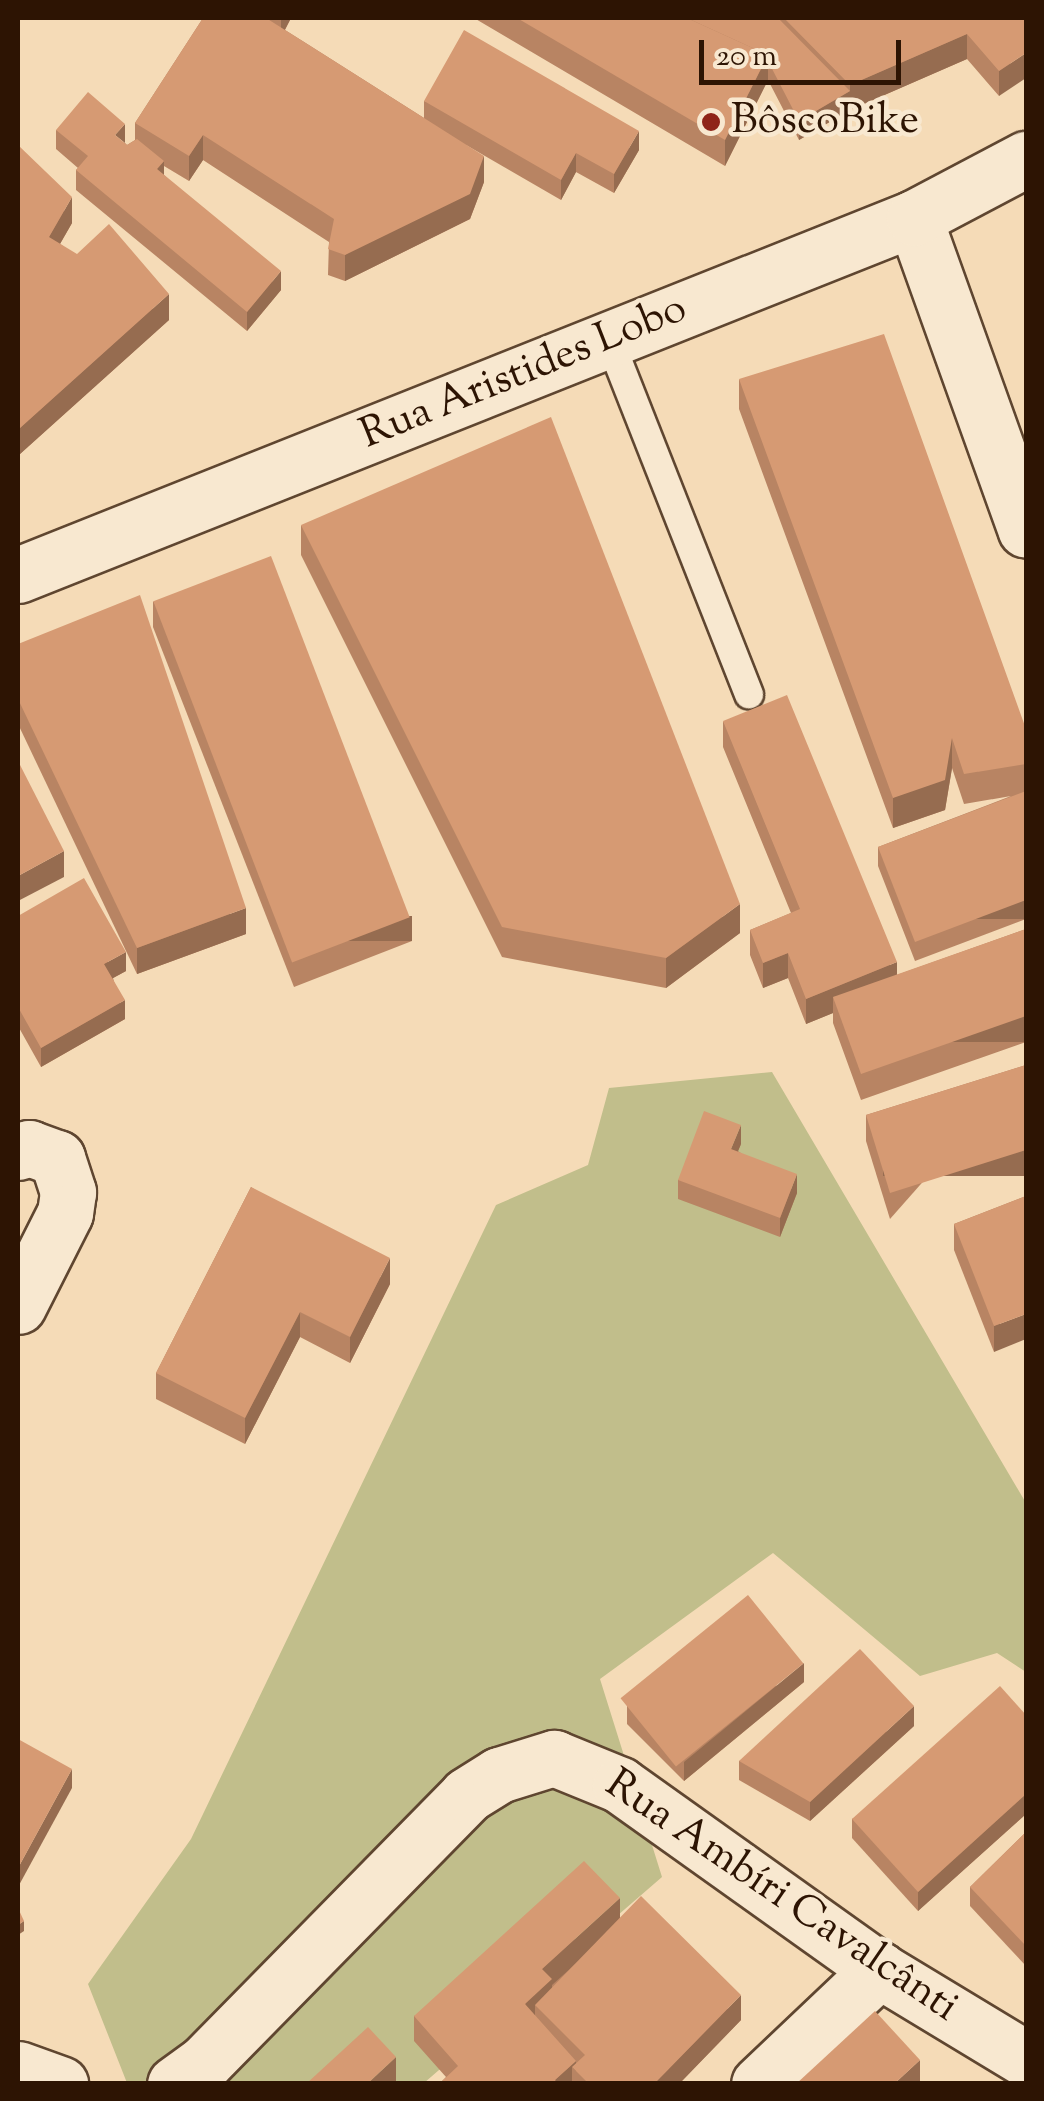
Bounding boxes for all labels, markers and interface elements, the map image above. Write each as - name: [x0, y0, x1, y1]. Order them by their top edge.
- scale bar: [704, 20, 906, 82]
- text: 20 m: [716, 36, 777, 79]
- place label: BôscoBike: [731, 97, 919, 147]
- marker: BôscoBike: [700, 111, 722, 133]
- street label: Rua Aristides Lobo: [354, 285, 694, 461]
- street label: Rua Ambíri Cavalcânti: [595, 1760, 967, 2034]

